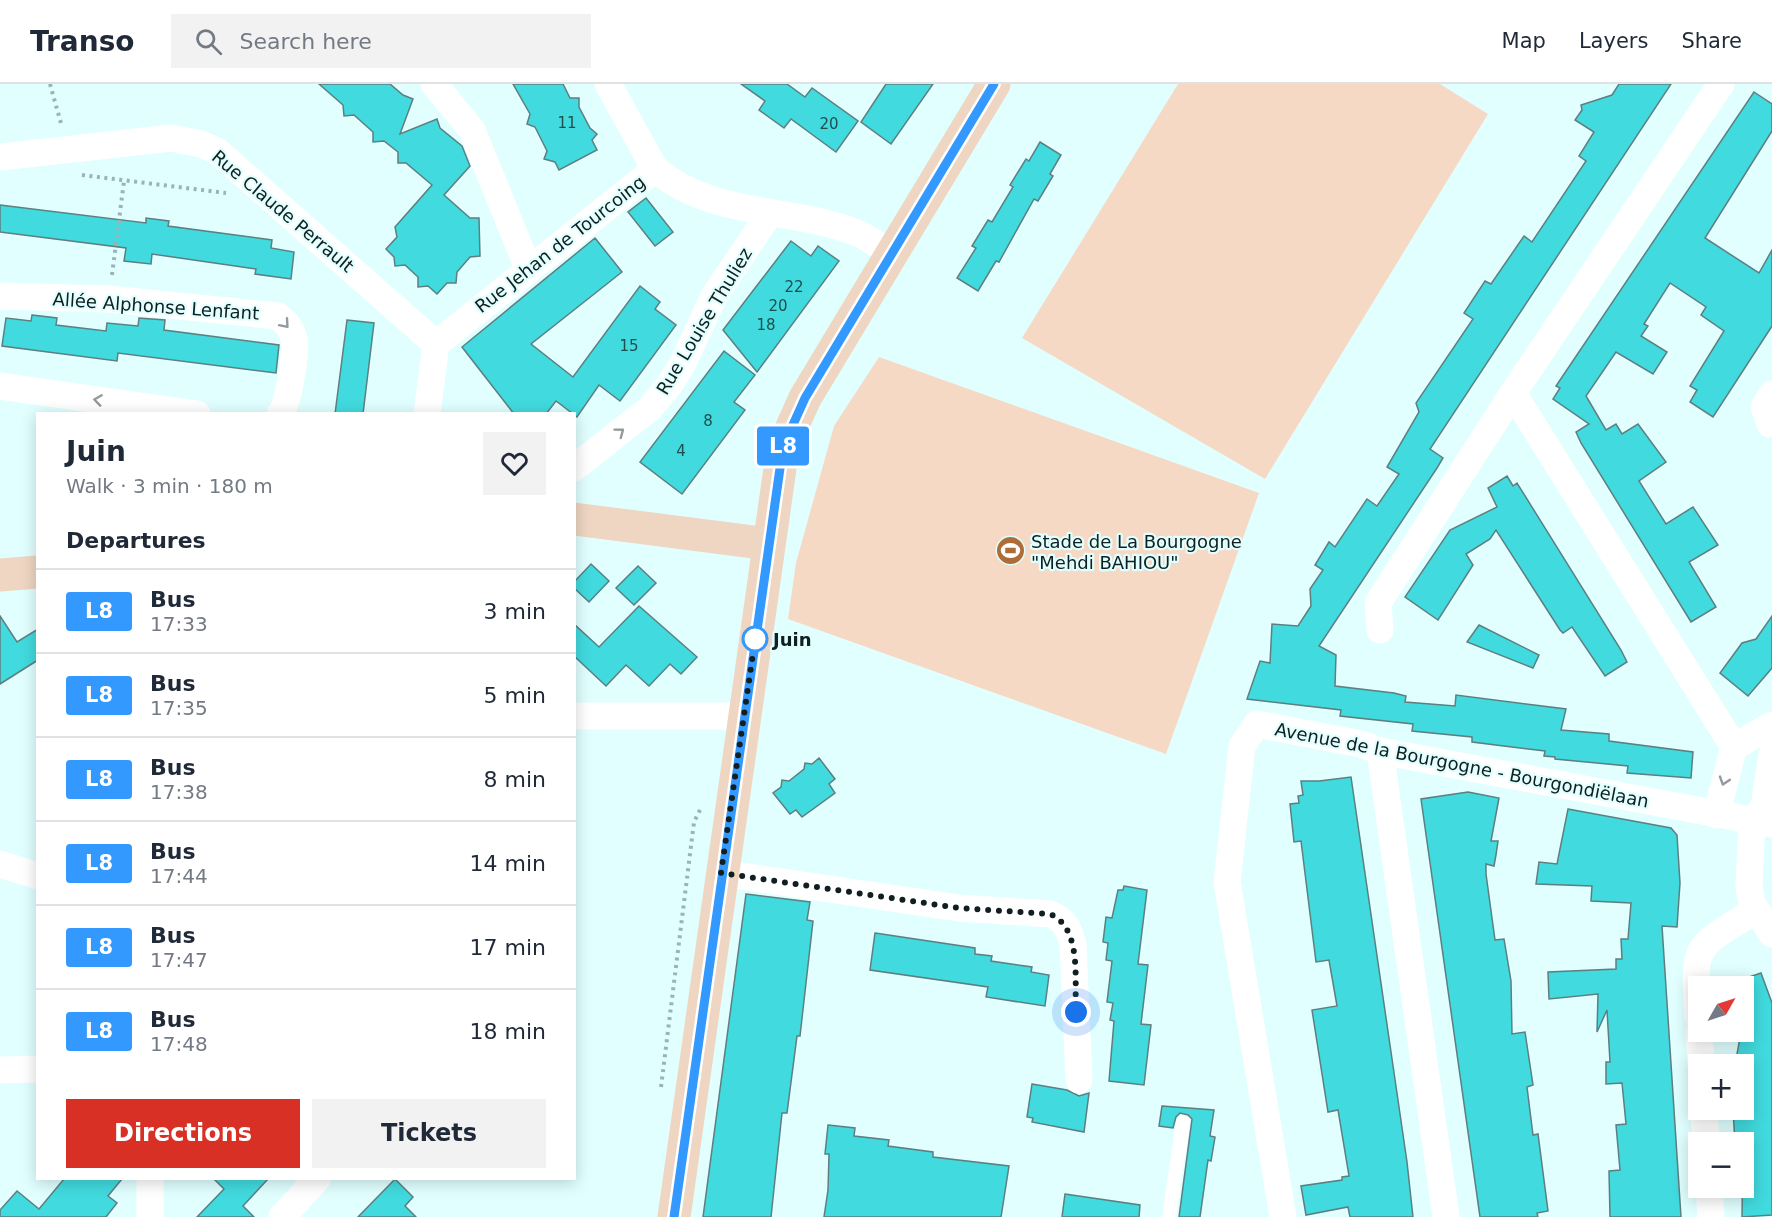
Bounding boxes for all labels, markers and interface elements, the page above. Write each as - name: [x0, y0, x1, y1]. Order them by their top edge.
- search box: [171, 14, 591, 68]
- text: Transo: [30, 25, 135, 58]
- icon: search: [192, 25, 225, 58]
- text: Search here: [240, 29, 372, 54]
- text: Map: [1502, 29, 1546, 53]
- text: Layers: [1579, 29, 1648, 53]
- text: Share: [1681, 29, 1742, 53]
- house number: 11: [557, 114, 577, 132]
- house number: 20: [819, 115, 839, 133]
- street label: Rue Claude Perrault: [208, 146, 358, 276]
- street label: Rue Jehan de Tourcoing: [471, 171, 649, 317]
- street label: Rue Louise Thuliez: [652, 244, 756, 398]
- house number: 22: [784, 278, 804, 296]
- street label: Allée Alphonse Lenfant: [52, 288, 260, 324]
- house number: 20: [768, 297, 788, 315]
- house number: 18: [756, 316, 776, 334]
- one-way arrow: [277, 317, 288, 328]
- house number: 15: [619, 337, 639, 355]
- one-way arrow: [93, 394, 102, 407]
- house number: 8: [703, 412, 713, 430]
- line badge: L8: [756, 426, 810, 466]
- one-way arrow: [614, 428, 625, 439]
- button: heart: [483, 432, 546, 495]
- text: L8: [769, 434, 797, 458]
- text: Juin: [66, 435, 126, 468]
- house number: 4: [676, 442, 686, 460]
- text: Walk · 3 min · 180 m: [66, 474, 273, 498]
- text: Departures: [66, 528, 206, 553]
- place label: Stade de La Bourgogne "Mehdi BAHIOU": [1031, 531, 1242, 573]
- sports icon: Stade de La Bourgogne "Mehdi BAHIOU": [994, 535, 1026, 567]
- text: Bus: [150, 587, 196, 612]
- text: L8: [85, 599, 113, 623]
- text: 3 min: [484, 599, 546, 624]
- text: 17:33: [150, 612, 208, 636]
- marker: Juin: [742, 626, 768, 652]
- place label: Juin: [771, 629, 812, 650]
- text: Bus: [150, 671, 196, 696]
- text: L8: [85, 683, 113, 707]
- text: 5 min: [484, 683, 546, 708]
- text: 17:35: [150, 696, 208, 720]
- street label: Avenue de la Bourgogne - Bourgondiëlaan: [1273, 718, 1651, 812]
- text: Bus: [150, 755, 196, 780]
- text: L8: [85, 767, 113, 791]
- text: 8 min: [484, 767, 546, 792]
- one-way arrow: [1719, 775, 1731, 786]
- text: 17:38: [150, 780, 208, 804]
- text: Bus: [150, 839, 196, 864]
- text: L8: [85, 851, 113, 875]
- text: 14 min: [470, 851, 546, 876]
- text: 17:44: [150, 864, 208, 888]
- text: Bus: [150, 923, 196, 948]
- text: L8: [85, 935, 113, 959]
- text: 17 min: [470, 935, 546, 960]
- text: 17:47: [150, 948, 208, 972]
- north arrow: [1688, 976, 1754, 1042]
- map controls: [1688, 976, 1754, 1198]
- your location: [1061, 997, 1091, 1027]
- text: Bus: [150, 1007, 196, 1032]
- text: L8: [85, 1019, 113, 1043]
- text: 18 min: [470, 1019, 546, 1044]
- text: 17:48: [150, 1032, 208, 1056]
- button: +: [1688, 1054, 1754, 1120]
- button: Directions: [66, 1099, 300, 1168]
- button: Tickets: [312, 1099, 546, 1168]
- button: −: [1688, 1132, 1754, 1198]

